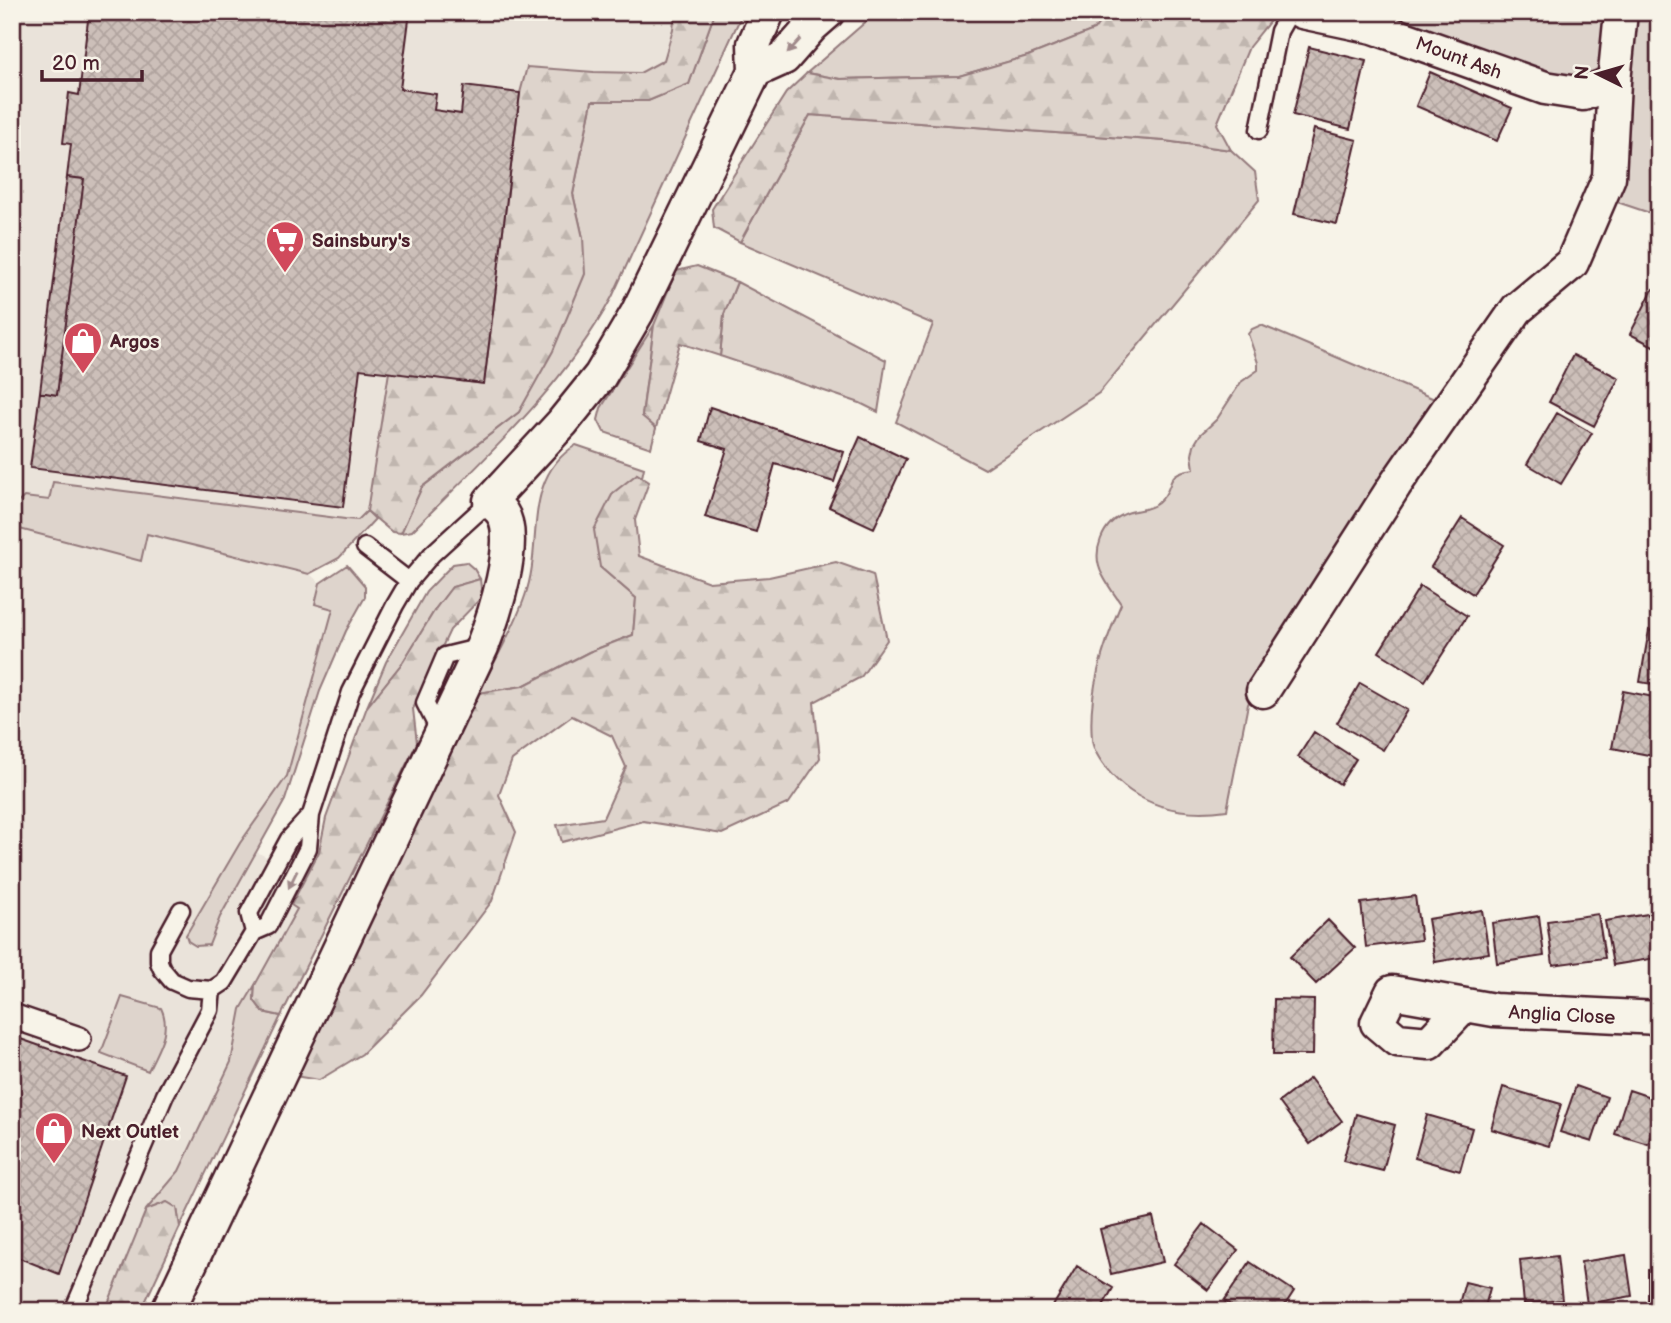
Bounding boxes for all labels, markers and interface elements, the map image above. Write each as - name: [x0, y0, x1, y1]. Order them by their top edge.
- street label: Mount Ash: [1412, 32, 1505, 85]
- one-way arrow: [786, 37, 802, 55]
- scale bar: [42, 38, 142, 82]
- north arrow: [1562, 38, 1632, 108]
- text: 20 m: [52, 51, 100, 76]
- text: N: [1570, 65, 1595, 81]
- supermarket icon: Sainsbury's: [264, 219, 306, 274]
- place label: Sainsbury's: [312, 230, 410, 253]
- shop icon: Argos: [62, 320, 104, 375]
- place label: Argos: [109, 331, 159, 354]
- one-way arrow: [287, 869, 299, 889]
- street label: Anglia Close: [1508, 1001, 1616, 1030]
- shop icon: Next Outlet: [33, 1110, 75, 1165]
- place label: Next Outlet: [81, 1121, 179, 1144]

